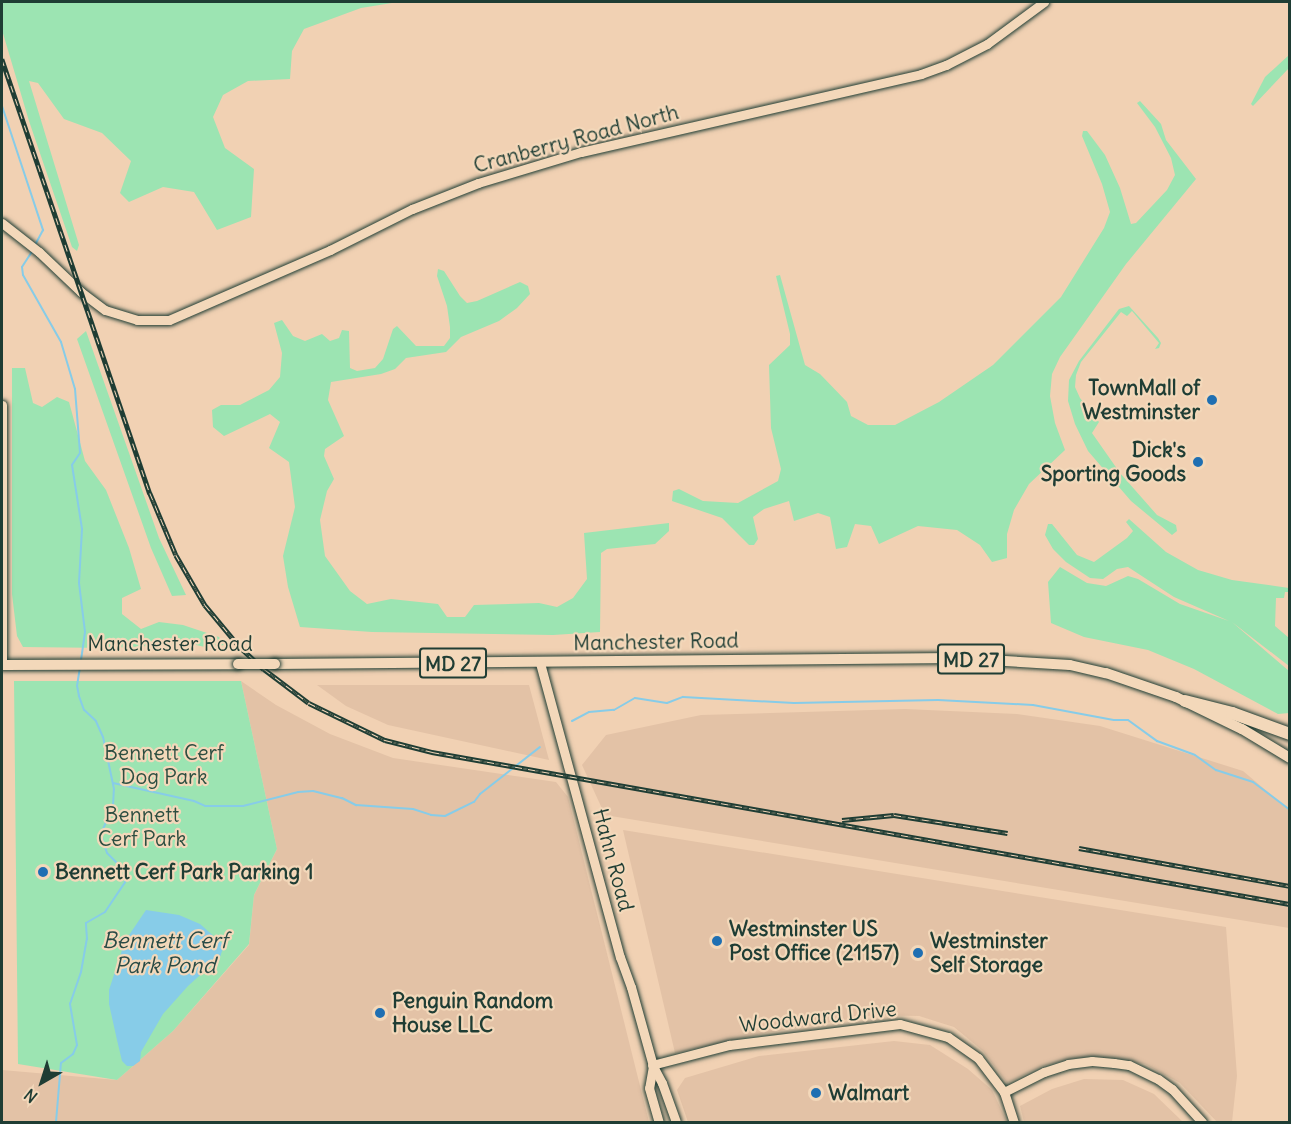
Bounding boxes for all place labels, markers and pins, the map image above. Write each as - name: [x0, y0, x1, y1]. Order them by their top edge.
- place label: TownMall of Westminster: [1082, 375, 1200, 425]
- marker: TownMall of Westminster: [1205, 393, 1219, 407]
- place label: Dick's Sporting Goods: [1041, 437, 1186, 487]
- marker: Dick's Sporting Goods: [1191, 455, 1205, 469]
- place label: Bennett Cerf Park Parking 1: [55, 859, 314, 885]
- marker: Bennett Cerf Park Parking 1: [36, 865, 50, 879]
- place label: Westminster US Post Office (21157): [729, 916, 899, 966]
- place label: Westminster Self Storage: [930, 928, 1048, 978]
- marker: Westminster US Post Office (21157): [710, 934, 724, 948]
- marker: Westminster Self Storage: [911, 946, 925, 960]
- place label: Penguin Random House LLC: [392, 988, 553, 1038]
- marker: Penguin Random House LLC: [373, 1006, 387, 1020]
- place label: Walmart: [828, 1080, 909, 1106]
- marker: Walmart: [809, 1086, 823, 1100]

